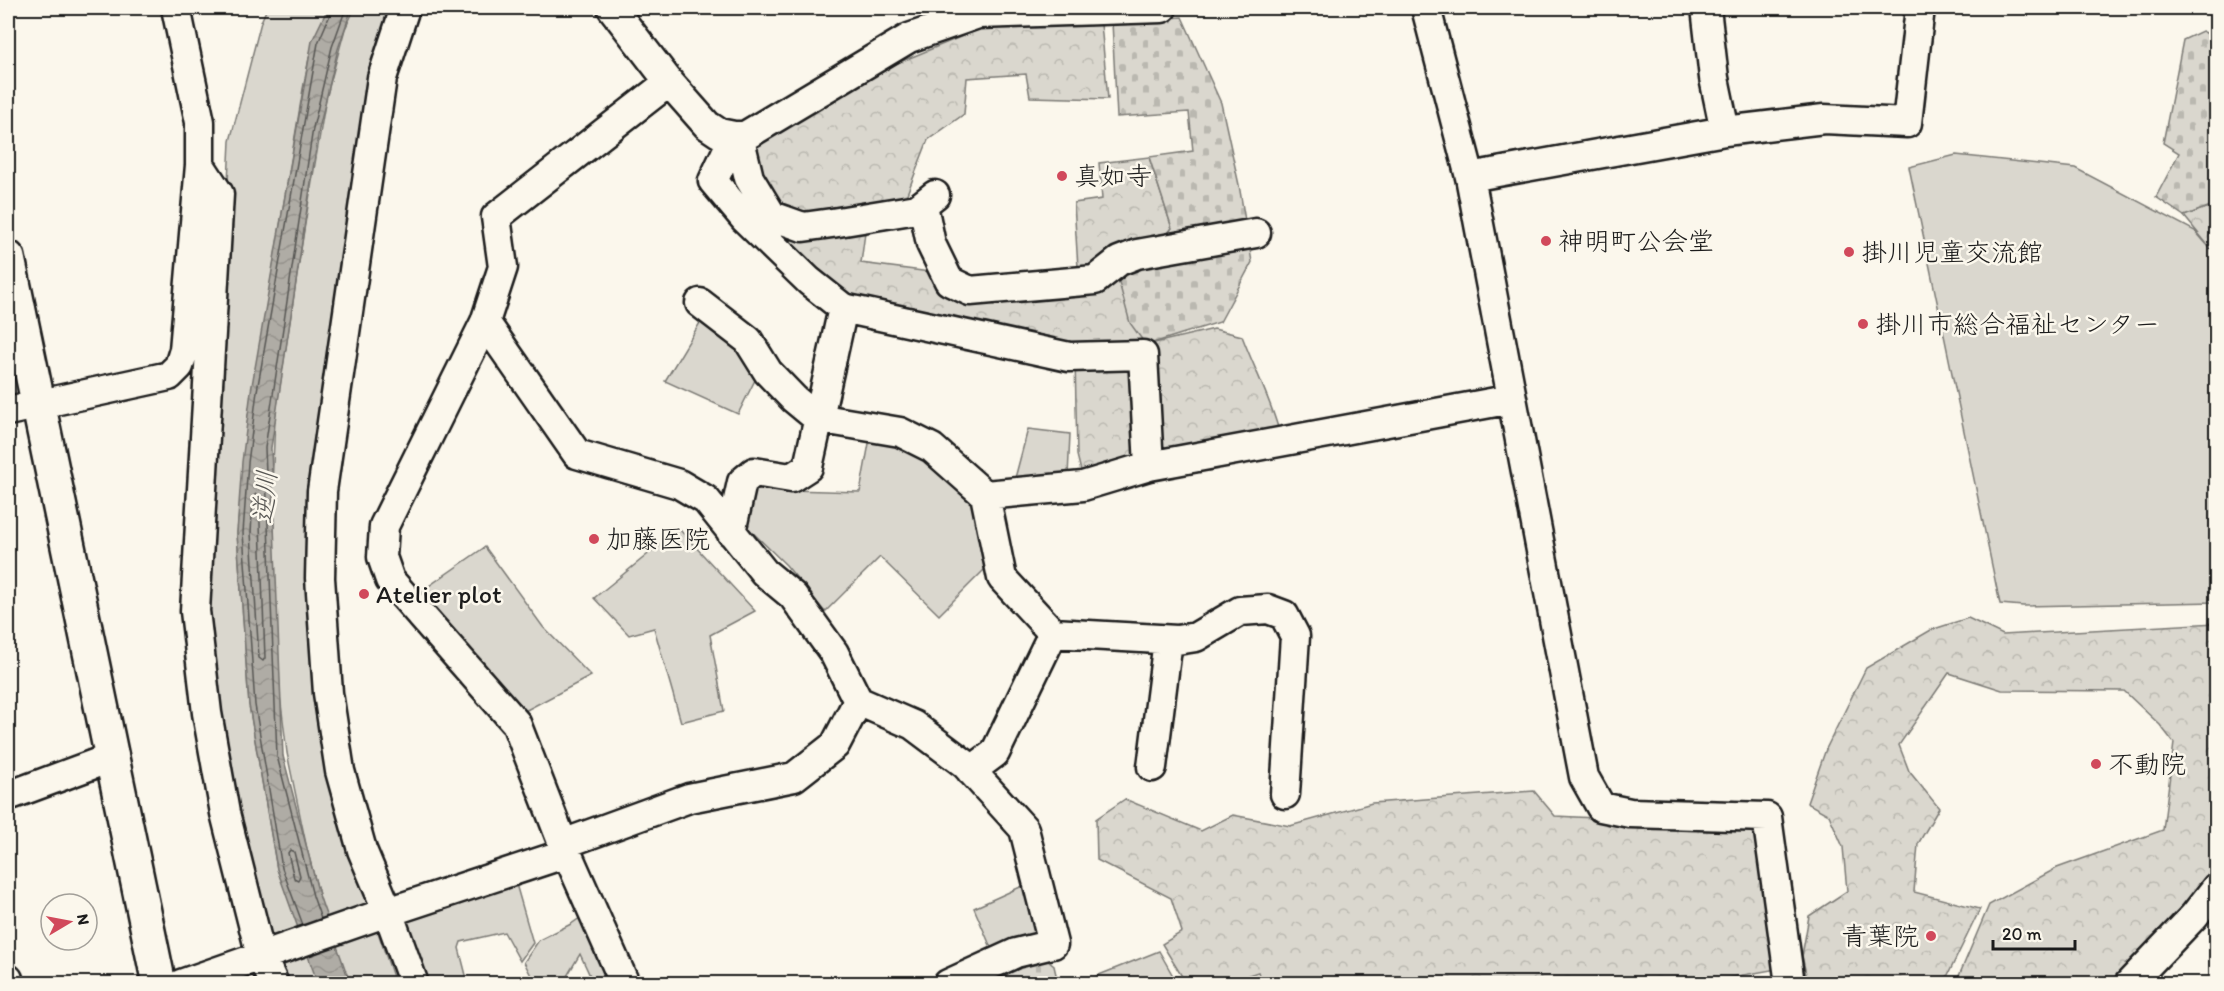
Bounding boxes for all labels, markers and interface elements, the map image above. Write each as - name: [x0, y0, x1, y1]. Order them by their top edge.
- place label: 真如寺: [1074, 160, 1152, 192]
- marker: 真如寺: [1055, 169, 1069, 183]
- place label: 神明町公会堂: [1558, 225, 1714, 257]
- marker: 神明町公会堂: [1539, 234, 1553, 248]
- place label: 掛川児童交流館: [1861, 236, 2043, 268]
- marker: 掛川児童交流館: [1842, 245, 1856, 259]
- place label: 掛川市総合福祉センター: [1875, 308, 2160, 340]
- marker: 掛川市総合福祉センター: [1856, 317, 1870, 331]
- water label: 逆川: [246, 469, 283, 525]
- place label: 加藤医院: [606, 523, 710, 555]
- marker: 加藤医院: [587, 532, 601, 546]
- place label: Atelier plot: [376, 578, 502, 610]
- marker: Atelier plot: [357, 587, 371, 601]
- place label: 不動院: [2108, 748, 2186, 780]
- marker: 不動院: [2089, 757, 2103, 771]
- north arrow: [39, 892, 99, 952]
- text: N: [73, 913, 94, 926]
- scale bar: [1993, 913, 2076, 951]
- place label: 青葉院: [1841, 920, 1919, 952]
- text: 20 m: [2002, 923, 2042, 945]
- marker: 青葉院: [1924, 929, 1938, 943]

